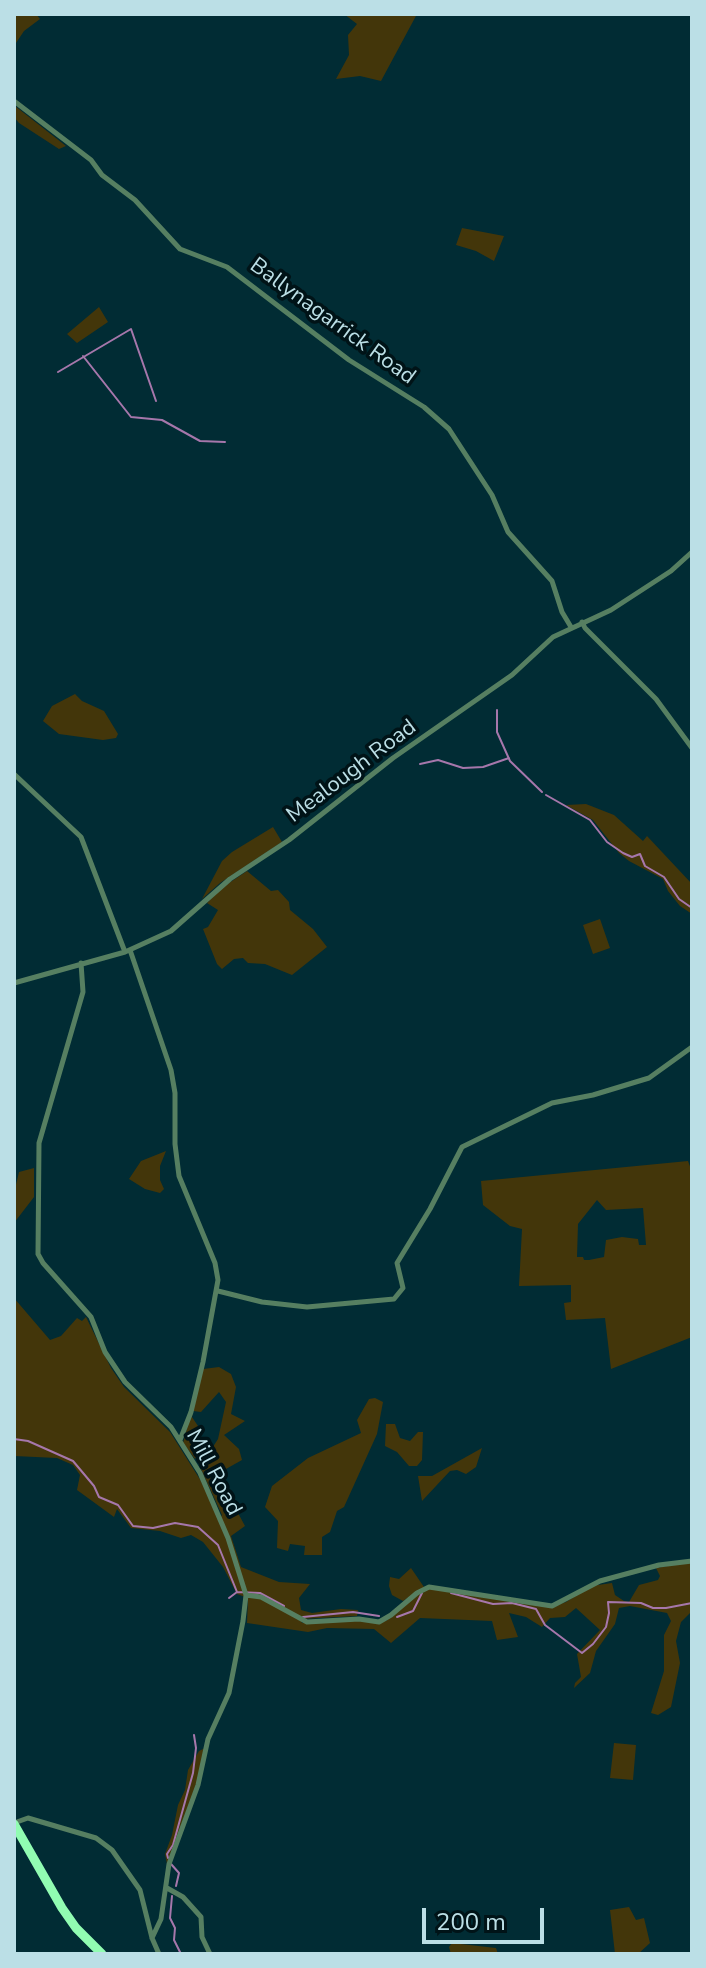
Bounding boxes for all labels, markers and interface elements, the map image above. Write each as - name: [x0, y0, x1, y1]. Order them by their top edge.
- street label: Ballynagarrick Road: [244, 253, 420, 391]
- street label: Mealough Road: [282, 715, 422, 829]
- street label: Mill Road: [179, 1425, 247, 1521]
- scale bar: [426, 1892, 548, 1942]
- text: 200 m: [436, 1906, 506, 1938]

